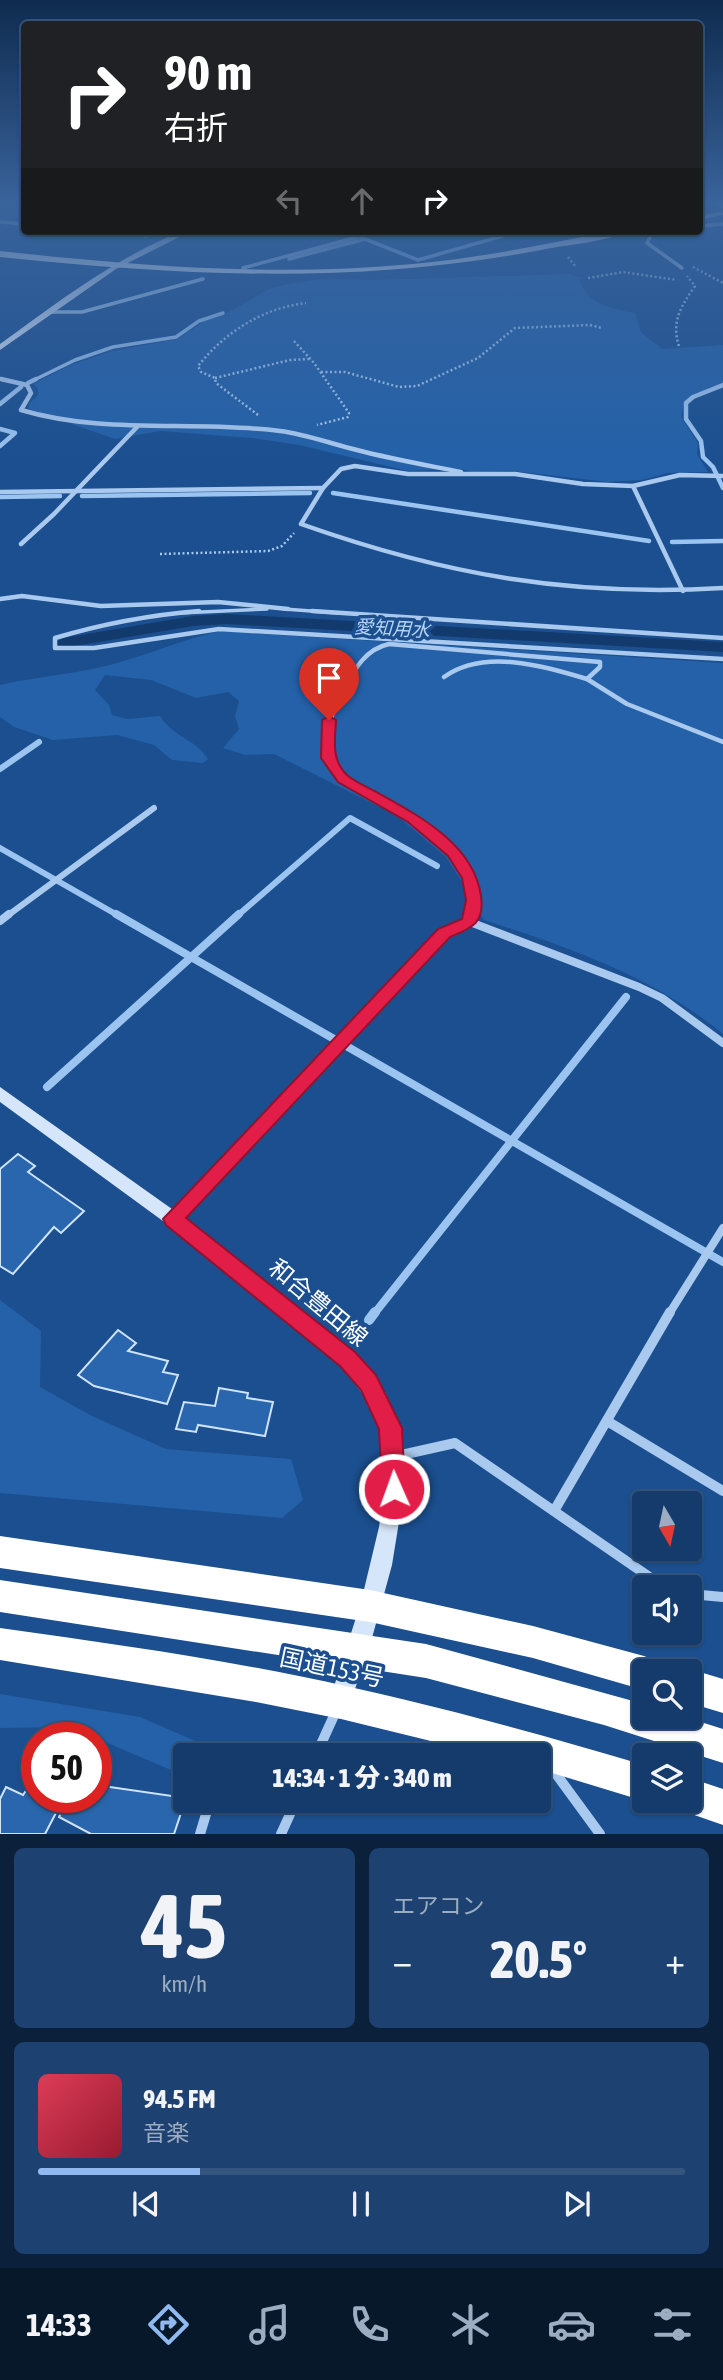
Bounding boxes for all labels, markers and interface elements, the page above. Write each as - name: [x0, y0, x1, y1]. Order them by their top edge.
- text: 90 m: [164, 44, 252, 100]
- icon: right: [49, 49, 140, 140]
- text: 右折: [164, 109, 228, 146]
- icon: left: [270, 182, 308, 220]
- icon: ahead: [343, 182, 381, 220]
- icon: right: [416, 182, 454, 220]
- water label: 愛知用水: [353, 615, 433, 641]
- pin: [299, 648, 359, 720]
- icon: arrive: [310, 659, 348, 697]
- street label: 和合豊田線: [264, 1254, 373, 1352]
- position arrow: [357, 1452, 431, 1526]
- north arrow: [632, 1491, 702, 1561]
- map controls: [632, 1491, 702, 1813]
- button: sound: [632, 1575, 702, 1645]
- street label: 国道153号: [278, 1643, 387, 1692]
- button: search: [632, 1659, 702, 1729]
- speed limit sign: 50: [21, 1722, 112, 1813]
- button: layers: [632, 1743, 702, 1813]
- text: 14:34 · 1 分 · 340 m: [272, 1763, 452, 1793]
- text: 45: [141, 1873, 227, 1977]
- text: エアコン: [393, 1893, 485, 1919]
- text: 20.5°: [490, 1929, 587, 1989]
- text: −: [393, 1939, 412, 1982]
- text: +: [665, 1939, 685, 1982]
- text: km/h: [161, 1971, 207, 1997]
- text: 94.5 FM: [143, 2084, 216, 2114]
- text: 音楽: [143, 2120, 189, 2146]
- icon: previous: [127, 2185, 165, 2223]
- icon: pause: [342, 2185, 380, 2223]
- icon: next: [558, 2185, 596, 2223]
- icon: directions: [144, 2300, 193, 2349]
- icon: music: [245, 2300, 294, 2349]
- icon: phone: [345, 2300, 394, 2349]
- icon: climate: [446, 2300, 495, 2349]
- icon: car: [547, 2300, 596, 2349]
- icon: filters: [648, 2300, 697, 2349]
- text: 14:33: [26, 2306, 92, 2343]

